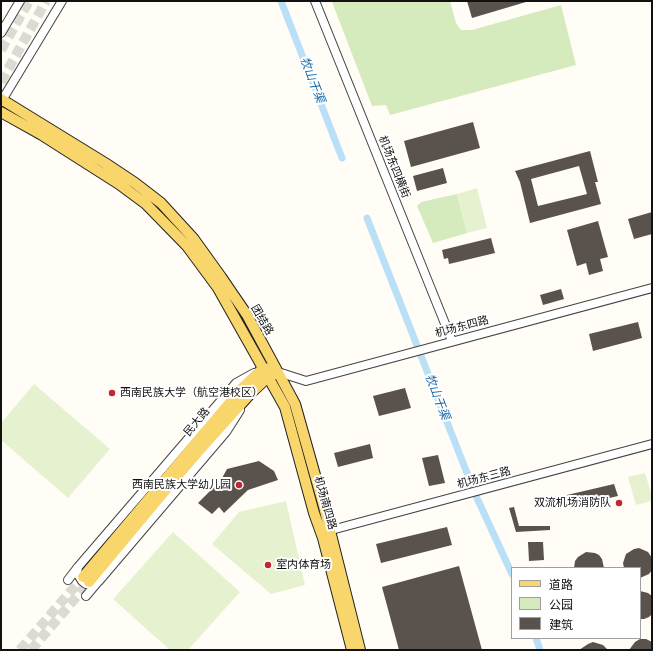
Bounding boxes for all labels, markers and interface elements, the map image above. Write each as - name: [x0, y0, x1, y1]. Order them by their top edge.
- water label: 牧山干渠: [297, 55, 327, 105]
- street label: 机场东四横街: [376, 134, 412, 200]
- street label: 团结路: [248, 302, 276, 338]
- street label: 机场东四路: [434, 314, 490, 340]
- water label: 牧山干渠: [422, 372, 452, 422]
- place label: 西南民族大学（航空港校区）: [120, 386, 263, 400]
- marker: 西南民族大学（航空港校区）: [107, 388, 117, 398]
- street label: 民大路: [181, 405, 213, 439]
- street label: 机场东三路: [456, 465, 512, 491]
- street label: 机场南四路: [311, 475, 339, 531]
- place label: 西南民族大学幼儿园: [132, 478, 231, 492]
- marker: 西南民族大学幼儿园: [234, 480, 244, 490]
- place label: 双流机场消防队: [534, 496, 611, 510]
- marker: 双流机场消防队: [614, 498, 624, 508]
- place label: 室内体育场: [276, 558, 331, 572]
- marker: 室内体育场: [263, 560, 273, 570]
- legend: [511, 567, 641, 639]
- text: 道路: [549, 577, 573, 592]
- text: 公园: [549, 597, 573, 612]
- text: 建筑: [549, 617, 573, 632]

